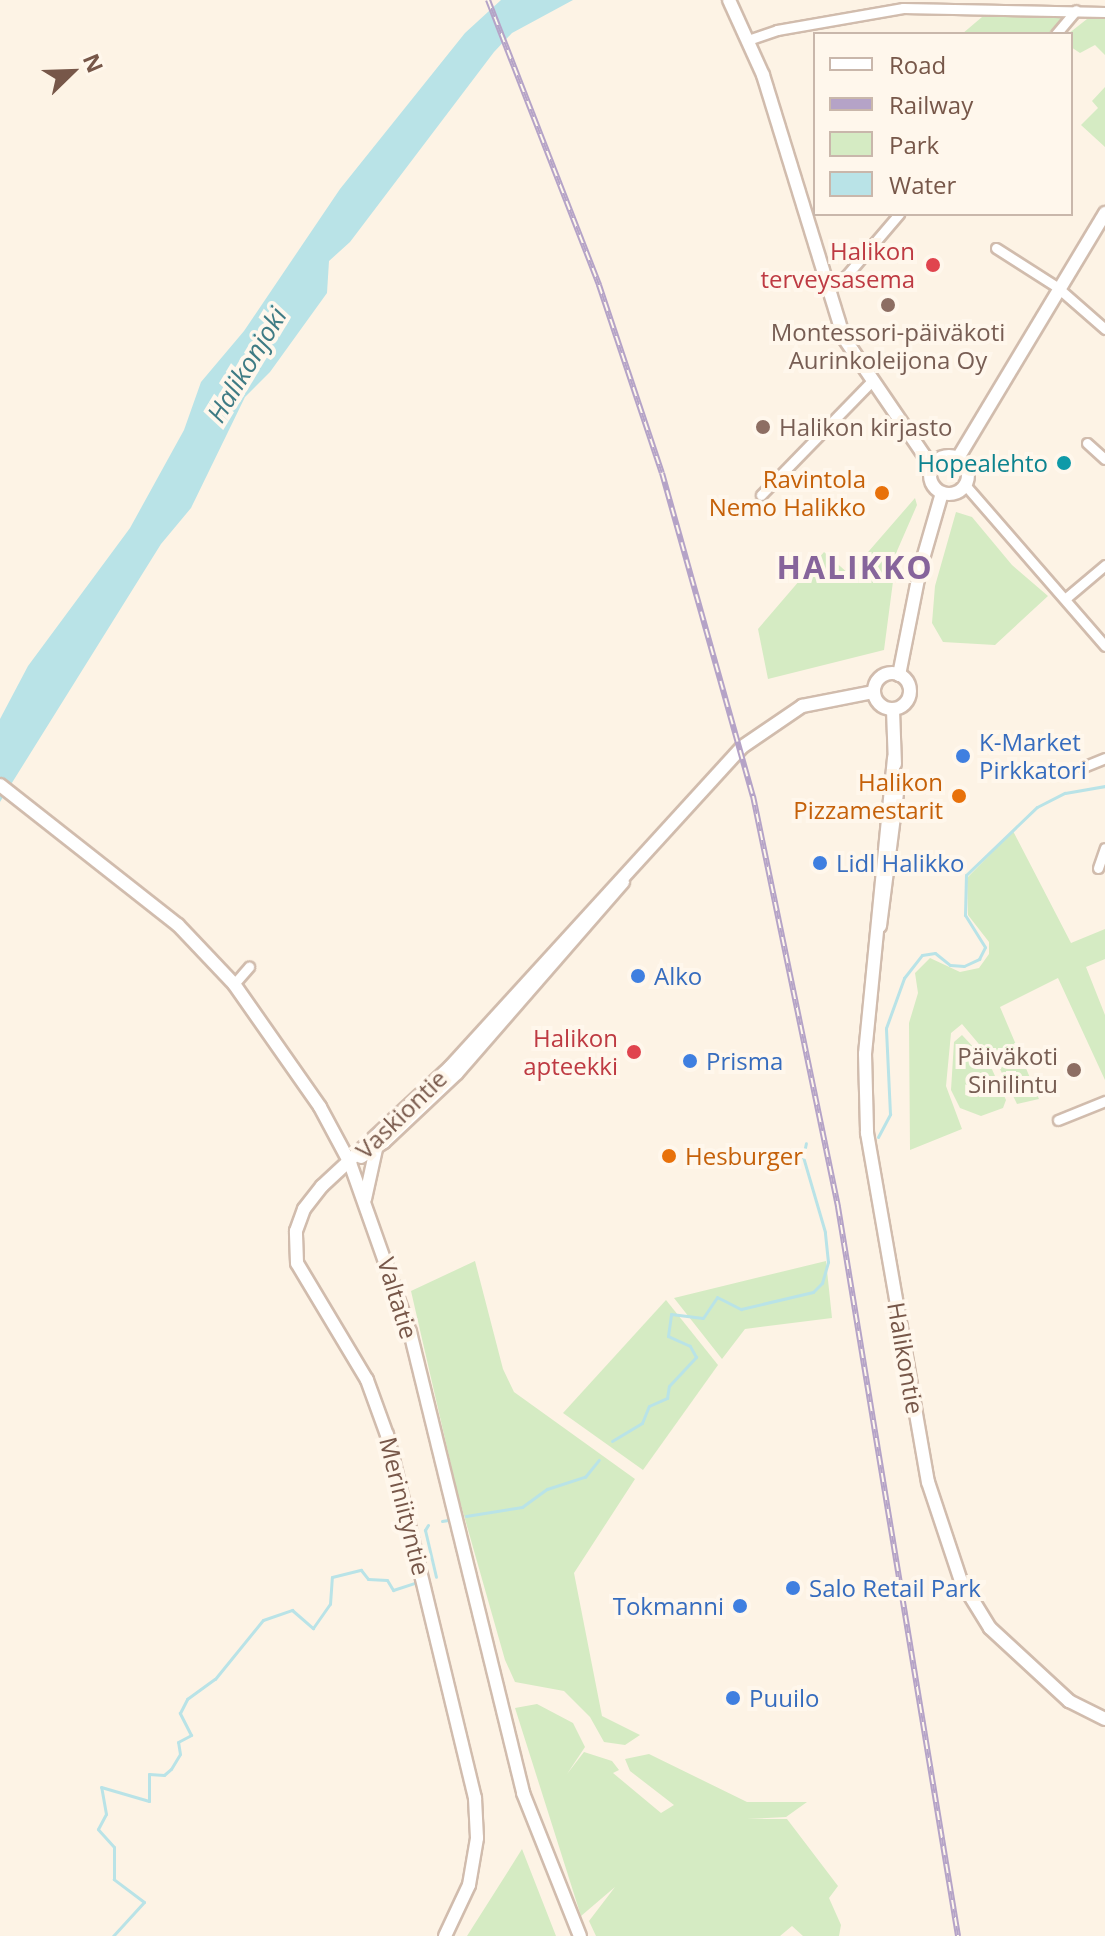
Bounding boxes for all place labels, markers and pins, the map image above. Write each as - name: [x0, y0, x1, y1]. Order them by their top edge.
- place label: Halikon terveysasema: [760, 237, 915, 293]
- marker: Halikon terveysasema: [922, 254, 944, 276]
- marker: Montessori-päiväkoti Aurinkoleijona Oy: [879, 296, 897, 314]
- place label: Montessori-päiväkoti Aurinkoleijona Oy: [771, 318, 1005, 374]
- place label: Halikon kirjasto: [779, 413, 952, 441]
- marker: Halikon kirjasto: [754, 418, 772, 436]
- place label: Hopealehto: [917, 449, 1048, 477]
- marker: Hopealehto: [1055, 454, 1073, 472]
- place label: Ravintola Nemo Halikko: [709, 465, 866, 521]
- marker: Ravintola Nemo Halikko: [873, 484, 891, 502]
- place label: K-Market Pirkkatori: [979, 728, 1087, 784]
- marker: K-Market Pirkkatori: [954, 747, 972, 765]
- place label: Halikon Pizzamestarit: [793, 768, 943, 824]
- marker: Halikon Pizzamestarit: [950, 787, 968, 805]
- place label: Lidl Halikko: [836, 849, 964, 877]
- marker: Lidl Halikko: [811, 854, 829, 872]
- place label: Alko: [654, 962, 702, 990]
- marker: Alko: [629, 967, 647, 985]
- place label: Halikon apteekki: [523, 1024, 618, 1080]
- place label: Päiväkoti Sinilintu: [957, 1042, 1058, 1098]
- marker: Halikon apteekki: [625, 1043, 643, 1061]
- place label: Prisma: [706, 1047, 783, 1075]
- marker: Prisma: [681, 1052, 699, 1070]
- marker: Päiväkoti Sinilintu: [1065, 1061, 1083, 1079]
- place label: Hesburger: [685, 1142, 803, 1170]
- marker: Hesburger: [660, 1147, 678, 1165]
- place label: Salo Retail Park: [809, 1574, 981, 1602]
- marker: Salo Retail Park: [784, 1579, 802, 1597]
- place label: Tokmanni: [613, 1592, 724, 1620]
- marker: Tokmanni: [731, 1597, 749, 1615]
- place label: Puuilo: [749, 1684, 819, 1712]
- marker: Puuilo: [724, 1689, 742, 1707]

